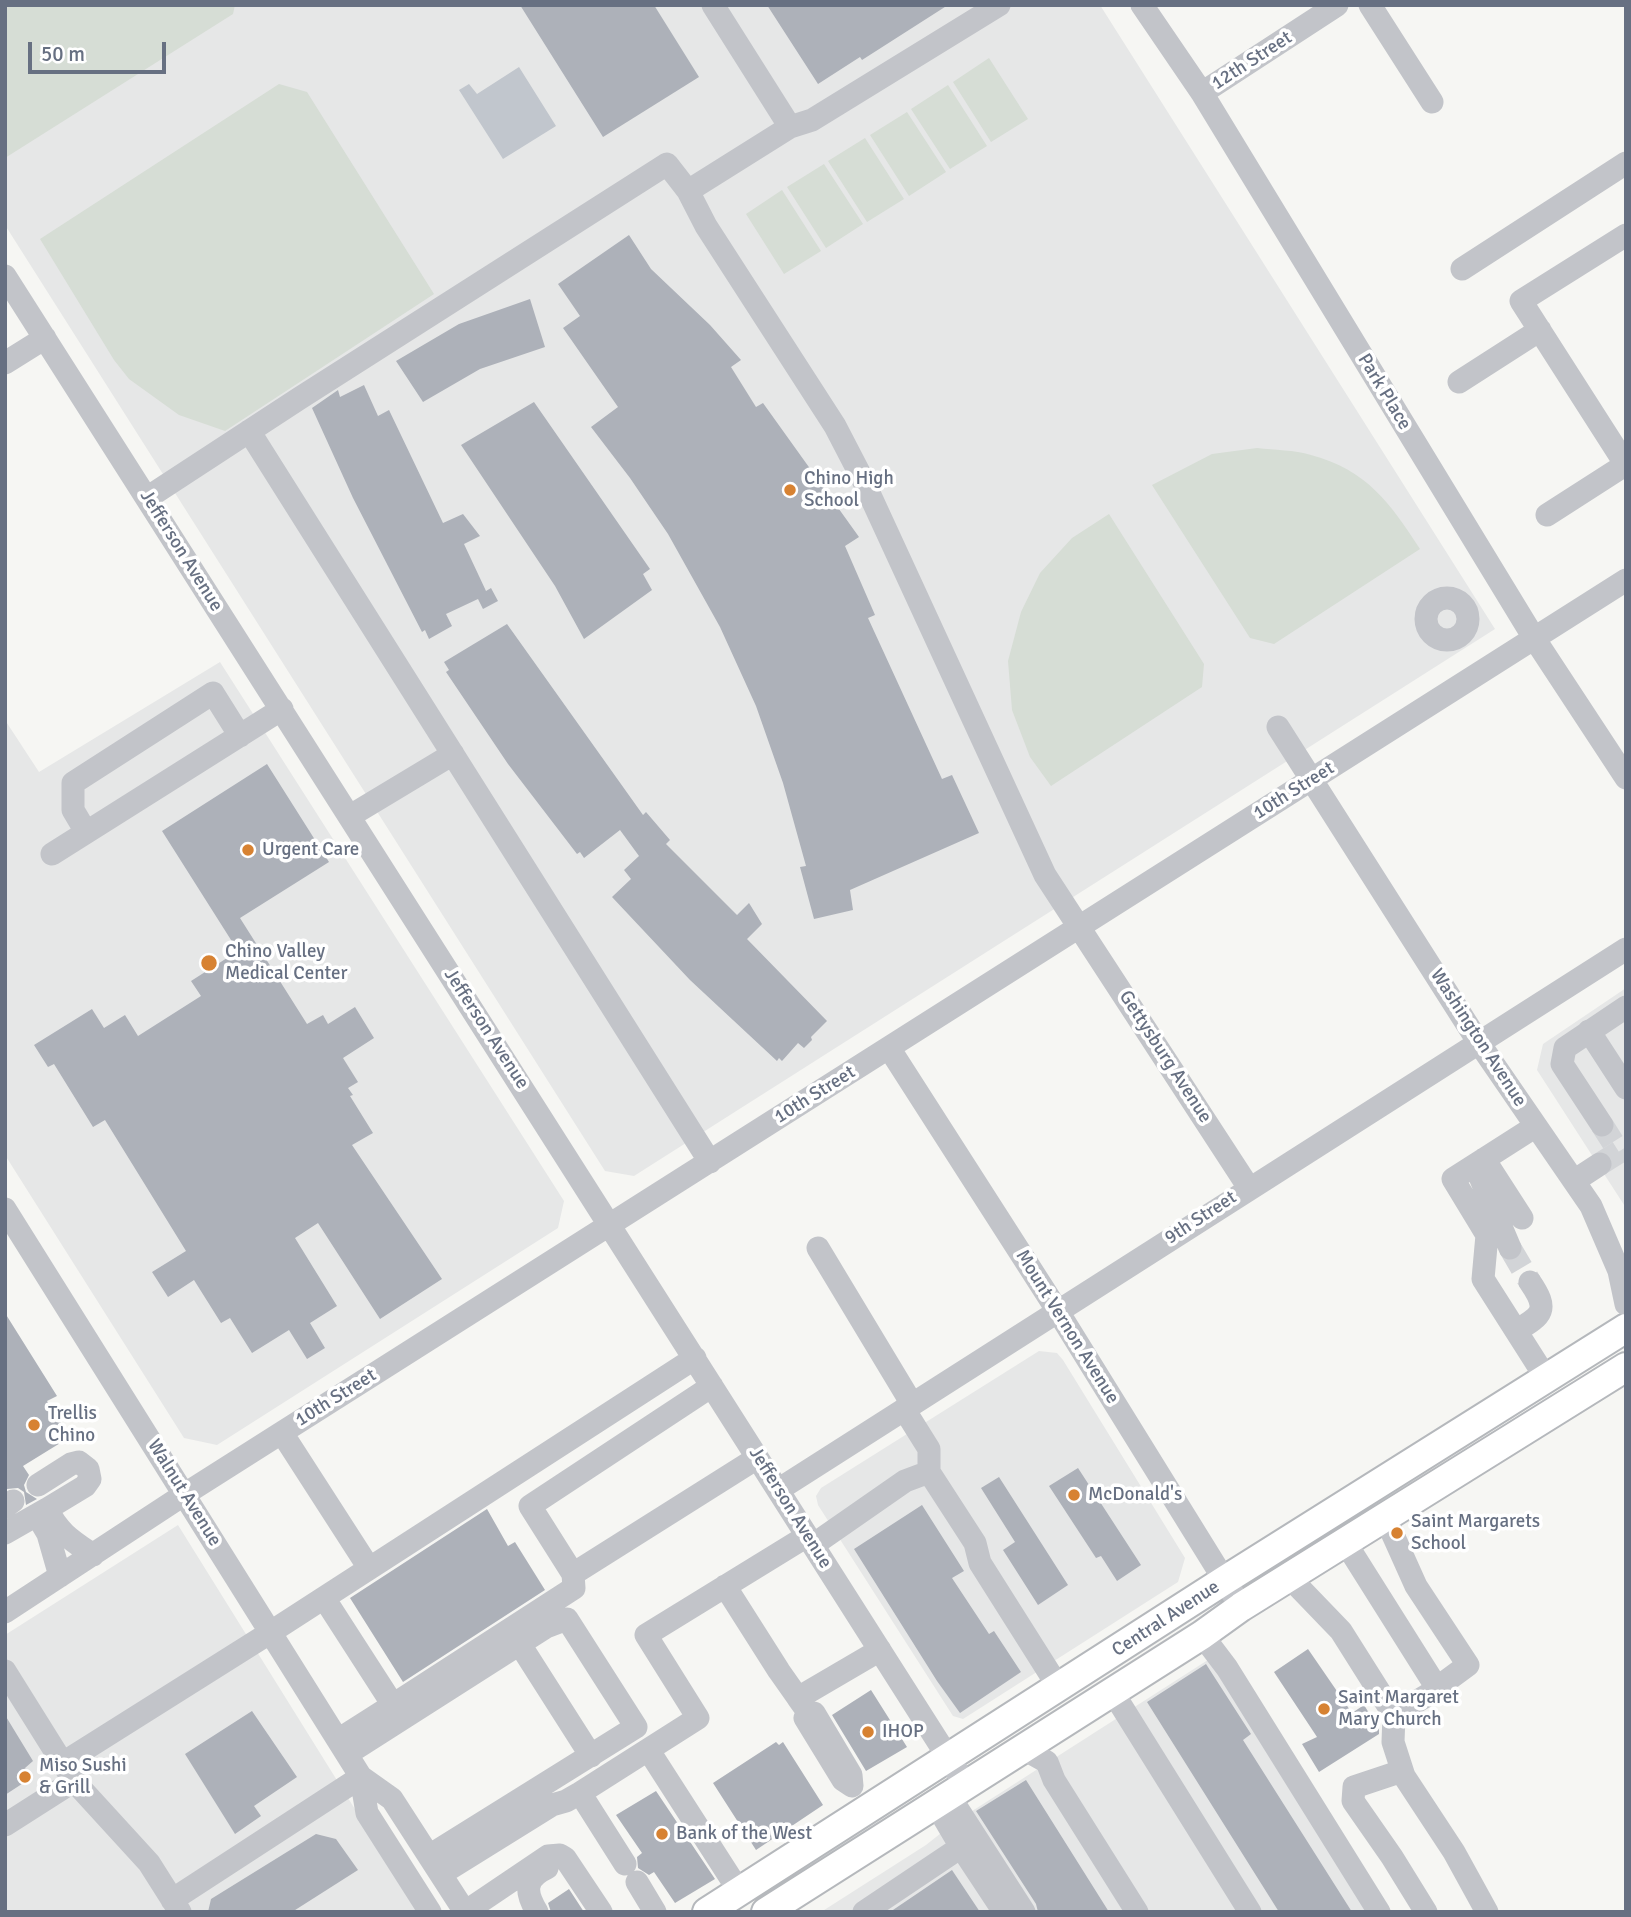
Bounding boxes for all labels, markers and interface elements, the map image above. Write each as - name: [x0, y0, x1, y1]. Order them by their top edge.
- street label: 12th Street: [1208, 27, 1296, 95]
- scale bar: [32, 28, 170, 72]
- text: 50 m: [41, 41, 85, 67]
- street label: Park Place: [1352, 350, 1416, 434]
- place label: Chino High School: [804, 468, 894, 512]
- marker: Chino High School: [782, 482, 798, 498]
- street label: Jefferson Avenue: [135, 486, 227, 616]
- street label: 10th Street: [1249, 757, 1339, 825]
- place label: Urgent Care: [262, 839, 359, 861]
- marker: Urgent Care: [240, 842, 256, 858]
- place label: Chino Valley Medical Center: [225, 941, 348, 985]
- marker: Chino Valley Medical Center: [199, 953, 219, 973]
- street label: Jefferson Avenue: [439, 965, 533, 1093]
- street label: Washington Avenue: [1425, 965, 1531, 1111]
- street label: Gettysburg Avenue: [1114, 987, 1216, 1127]
- street label: 10th Street: [770, 1061, 860, 1129]
- street label: 9th Street: [1161, 1186, 1241, 1250]
- street label: Mount Vernon Avenue: [1010, 1246, 1124, 1408]
- street label: 10th Street: [291, 1364, 381, 1432]
- place label: Trellis Chino: [48, 1403, 97, 1447]
- marker: Trellis Chino: [26, 1417, 42, 1433]
- street label: Walnut Avenue: [142, 1435, 226, 1551]
- street label: Jefferson Avenue: [744, 1443, 836, 1573]
- place label: McDonald's: [1088, 1484, 1182, 1506]
- marker: McDonald's: [1066, 1487, 1082, 1503]
- place label: Saint Margarets School: [1411, 1511, 1540, 1555]
- marker: Saint Margarets School: [1389, 1525, 1405, 1541]
- street label: Central Avenue: [1108, 1576, 1224, 1662]
- place label: Saint Margaret Mary Church: [1338, 1687, 1459, 1731]
- marker: Saint Margaret Mary Church: [1316, 1701, 1332, 1717]
- place label: IHOP: [882, 1721, 924, 1743]
- marker: IHOP: [860, 1724, 876, 1740]
- place label: Miso Sushi & Grill: [39, 1755, 127, 1799]
- marker: Miso Sushi & Grill: [17, 1769, 33, 1785]
- place label: Bank of the West: [676, 1823, 812, 1845]
- marker: Bank of the West: [654, 1826, 670, 1842]

